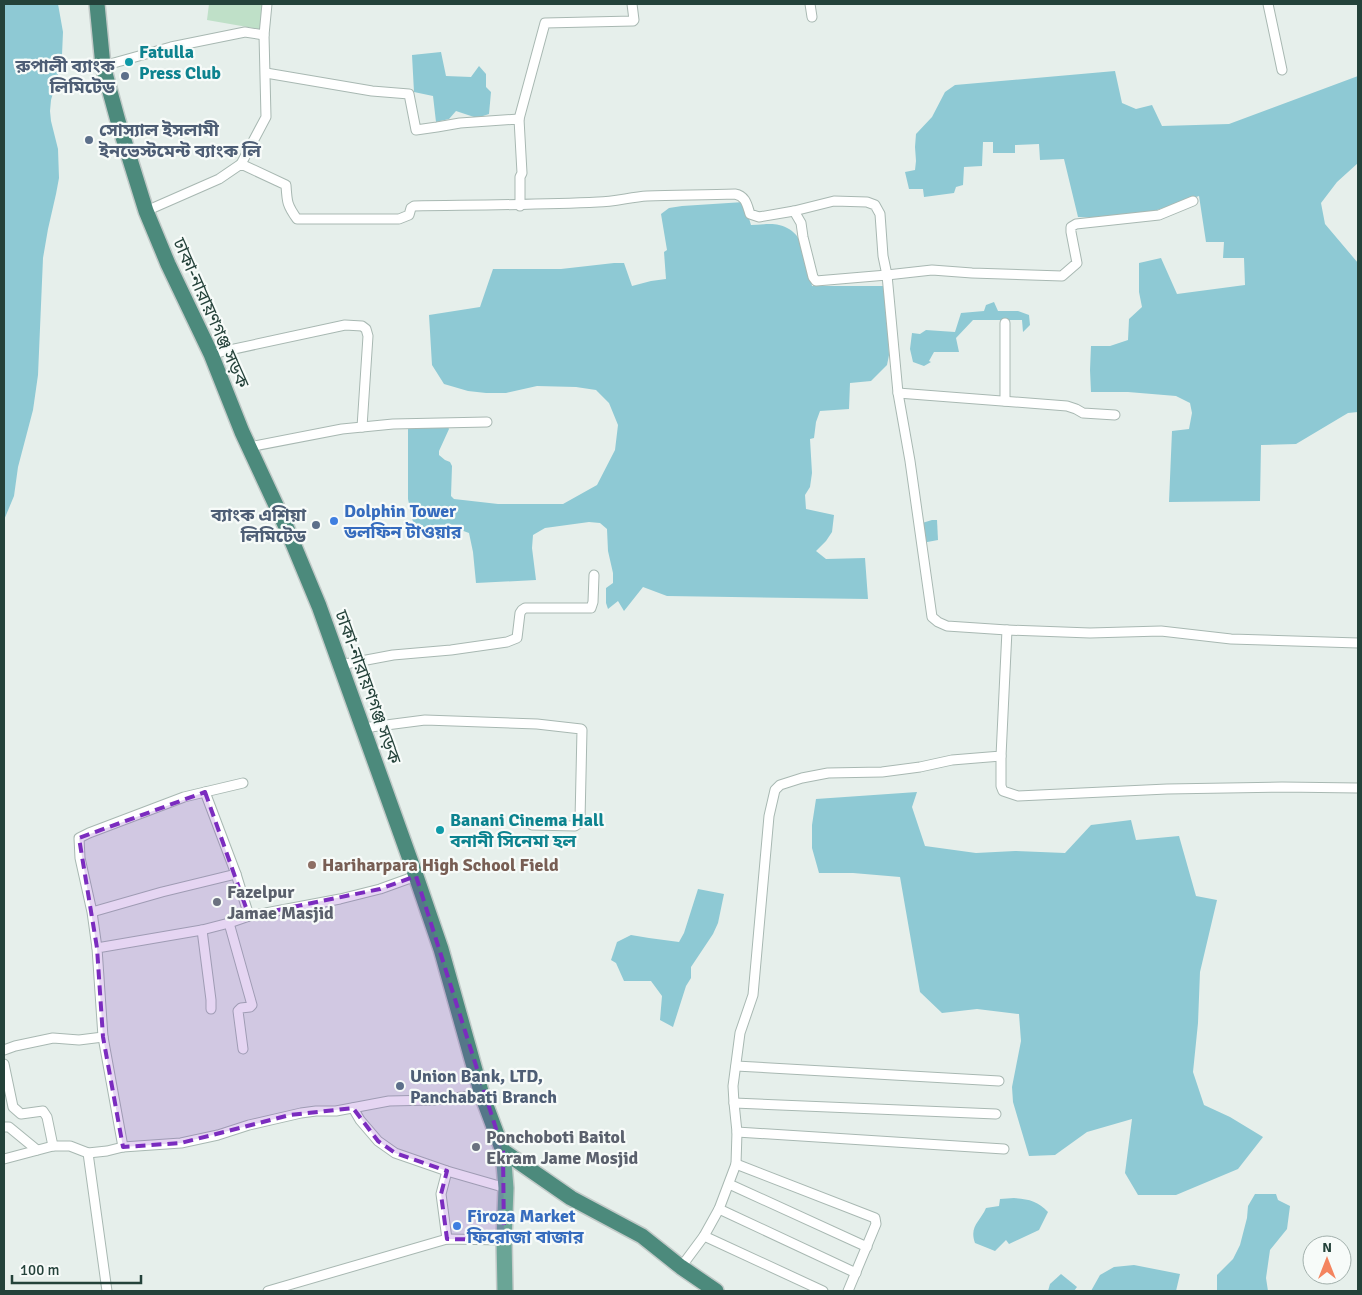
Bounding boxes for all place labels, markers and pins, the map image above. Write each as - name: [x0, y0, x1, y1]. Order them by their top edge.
- place label: Fatulla Press Club: [139, 41, 221, 84]
- place label: রুপালী ব্যাংক লিমিটেড: [14, 55, 116, 98]
- marker: Fatulla Press Club: [123, 56, 135, 68]
- marker: রুপালী ব্যাংক লিমিটেড: [119, 70, 131, 82]
- place label: সোস্যাল ইসলামী ইনভেস্টমেন্ট ব্যাংক লি: [98, 119, 261, 162]
- marker: সোস্যাল ইসলামী ইনভেস্টমেন্ট ব্যাংক লি: [83, 134, 95, 146]
- place label: Dolphin Tower ডলফিন টাওয়ার: [343, 500, 463, 543]
- place label: ব্যাংক এশিয়া লিমিটেড: [210, 504, 307, 547]
- marker: Dolphin Tower ডলফিন টাওয়ার: [328, 515, 340, 527]
- marker: ব্যাংক এশিয়া লিমিটেড: [310, 519, 322, 531]
- place label: Banani Cinema Hall বনানী সিনেমা হল: [449, 809, 604, 852]
- marker: Banani Cinema Hall বনানী সিনেমা হল: [434, 824, 446, 836]
- place label: Hariharpara High School Field: [322, 854, 559, 876]
- marker: Hariharpara High School Field: [306, 859, 318, 871]
- place label: Fazelpur Jamae Masjid: [227, 881, 334, 924]
- marker: Fazelpur Jamae Masjid: [211, 896, 223, 908]
- place label: Union Bank, LTD, Panchabati Branch: [410, 1065, 557, 1108]
- marker: Union Bank, LTD, Panchabati Branch: [394, 1080, 406, 1092]
- place label: Ponchoboti Baitol Ekram Jame Mosjid: [486, 1126, 639, 1169]
- marker: Ponchoboti Baitol Ekram Jame Mosjid: [470, 1141, 482, 1153]
- place label: Firoza Market ফিরোজা বাজার: [466, 1205, 585, 1248]
- marker: Firoza Market ফিরোজা বাজার: [451, 1220, 463, 1232]

